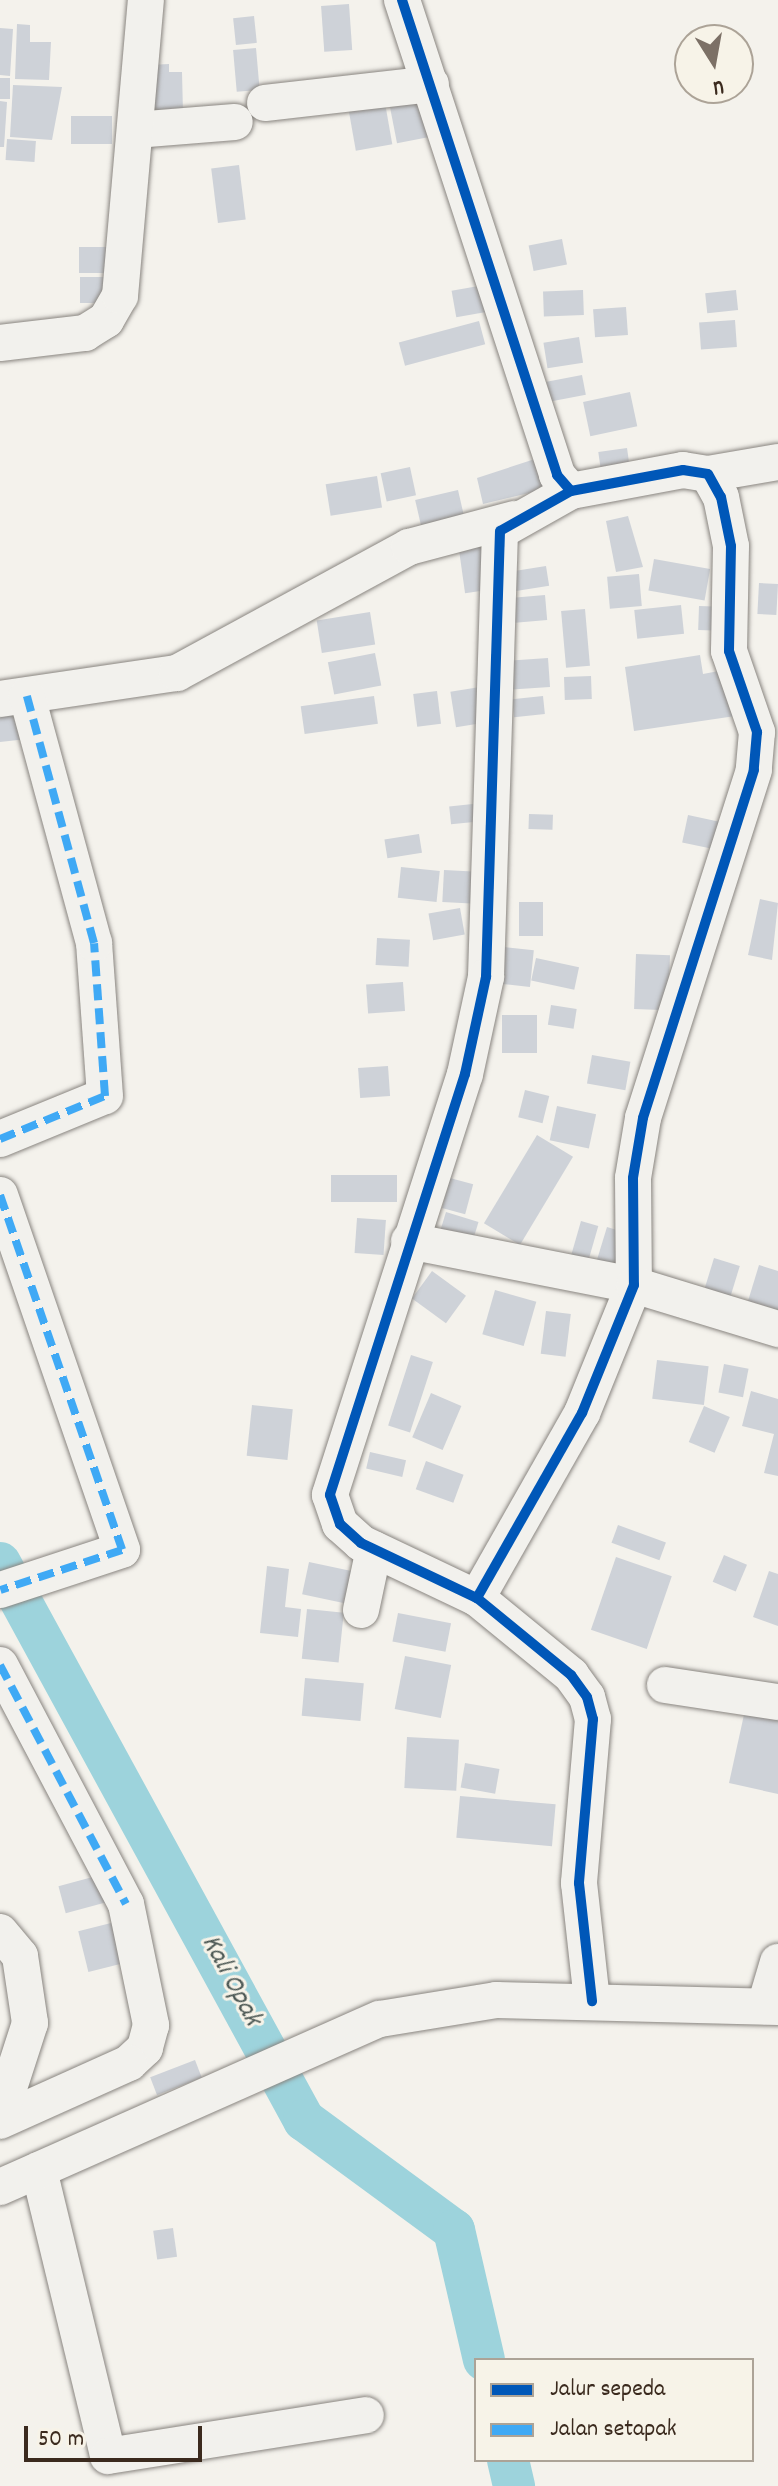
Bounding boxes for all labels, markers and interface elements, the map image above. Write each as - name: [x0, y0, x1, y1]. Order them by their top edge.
- north arrow: [674, 24, 754, 104]
- text: U: [710, 70, 726, 102]
- water label: Kali Opak: [192, 1930, 268, 2032]
- legend: [474, 2358, 754, 2462]
- text: Jalur sepeda: [550, 2373, 665, 2407]
- scale bar: [28, 2410, 206, 2460]
- text: Jalan setapak: [550, 2413, 676, 2447]
- text: 50 m: [38, 2423, 84, 2457]

